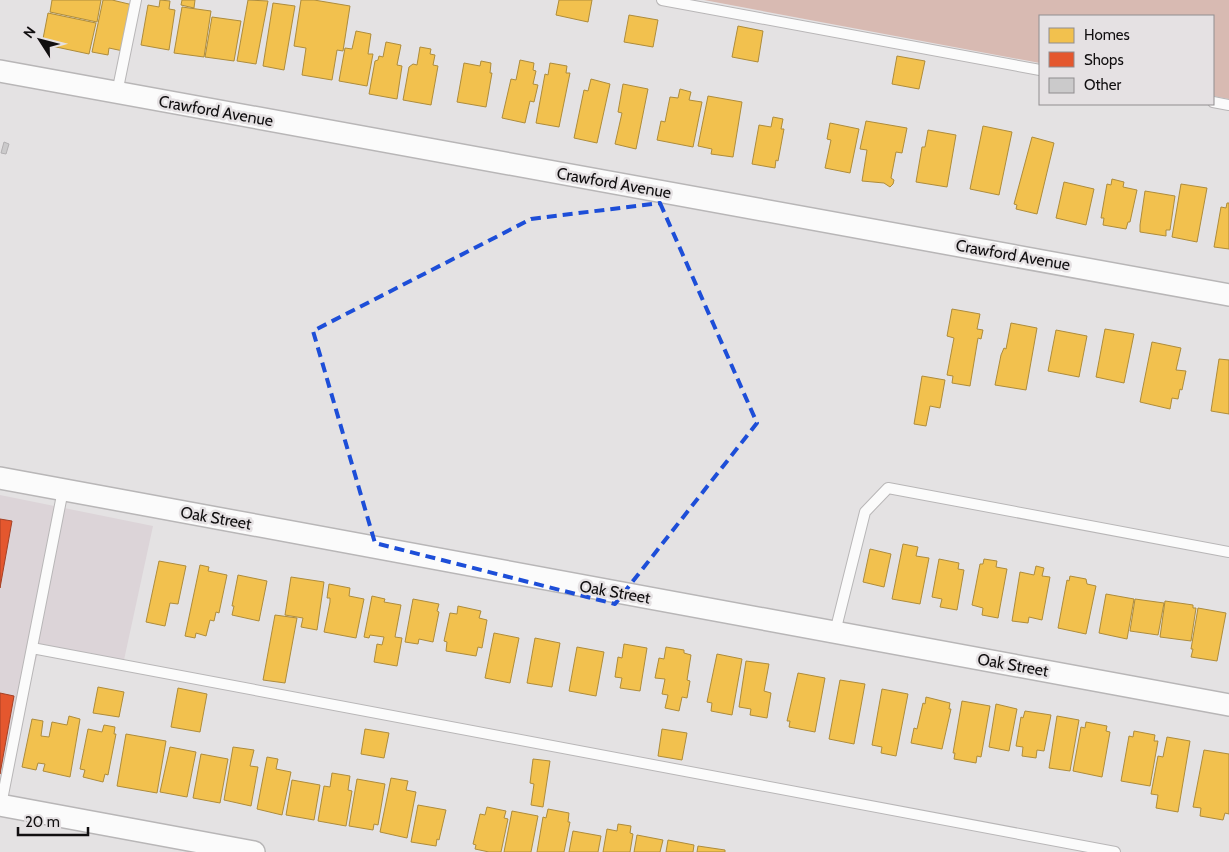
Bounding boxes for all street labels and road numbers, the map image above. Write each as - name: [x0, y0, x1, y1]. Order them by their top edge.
- street label: Crawford Avenue: [157, 92, 275, 130]
- street label: Crawford Avenue: [555, 164, 673, 202]
- street label: Crawford Avenue: [954, 236, 1072, 274]
- street label: Oak Street: [179, 502, 254, 534]
- street label: Oak Street: [578, 576, 653, 608]
- street label: Oak Street: [976, 649, 1051, 681]

